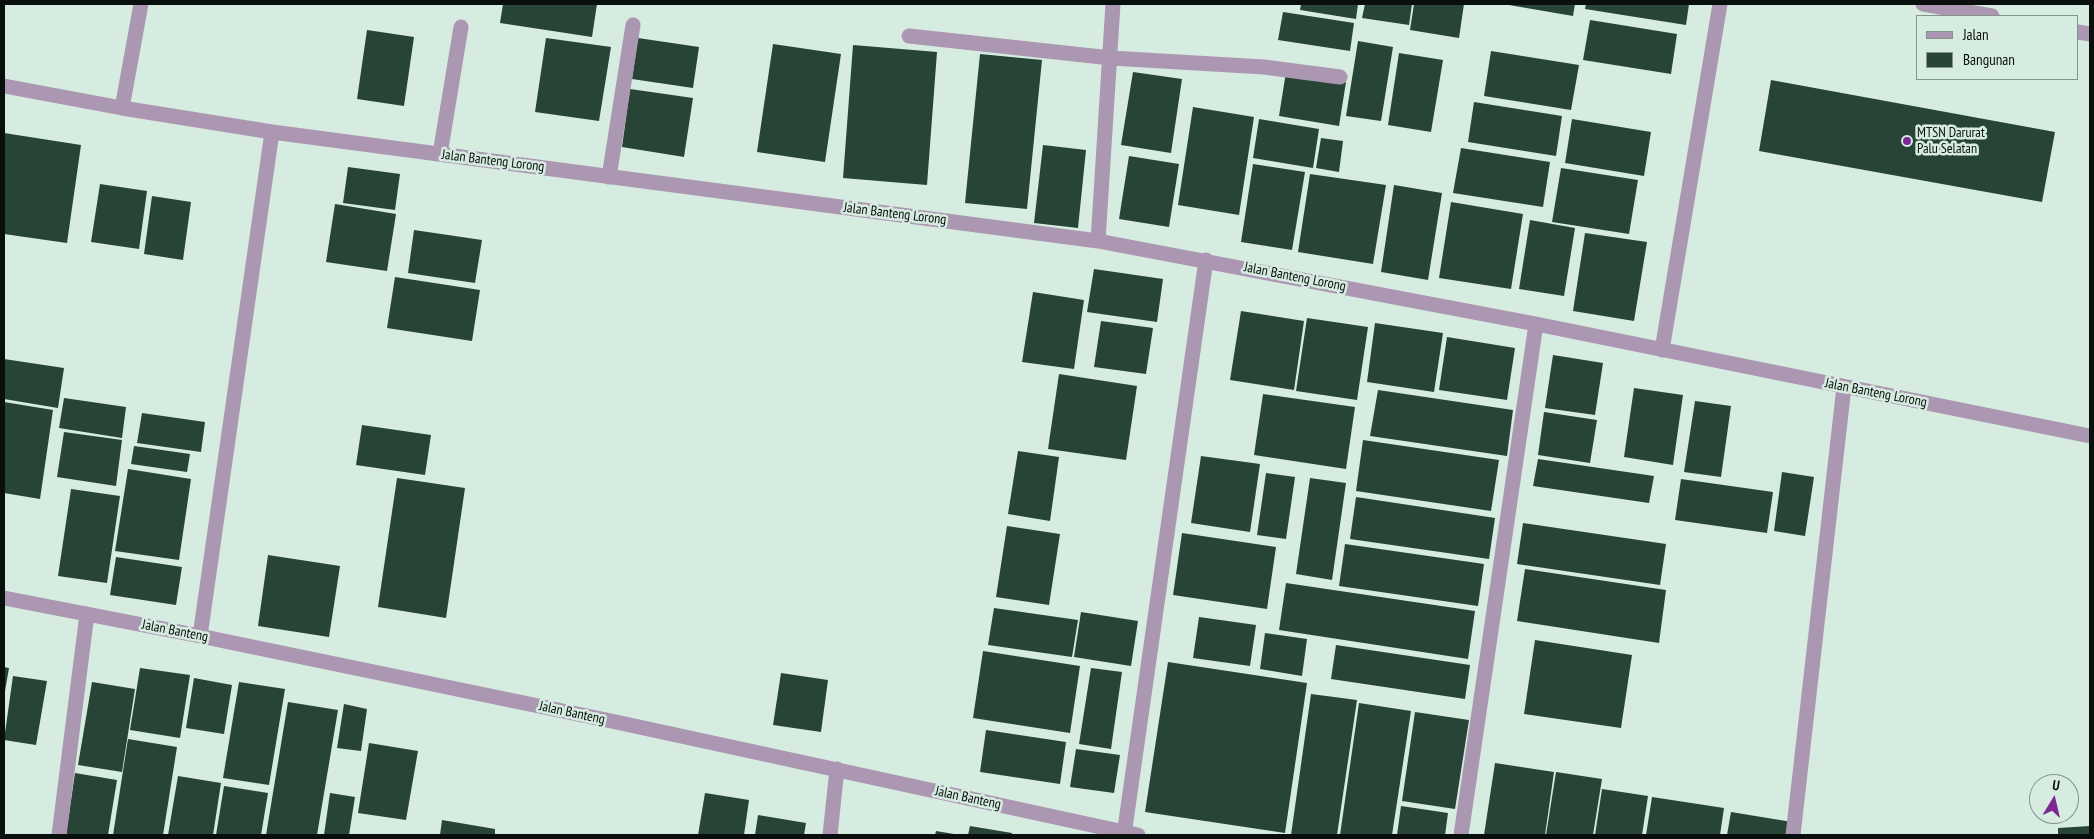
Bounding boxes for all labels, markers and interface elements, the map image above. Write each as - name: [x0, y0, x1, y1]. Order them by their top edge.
- legend: [1916, 15, 2079, 80]
- text: Jalan: [1963, 25, 1989, 44]
- text: Bangunan: [1963, 50, 2015, 69]
- place label: MTSN Darurat Palu Selatan: [1917, 125, 1985, 158]
- marker: MTSN Darurat Palu Selatan: [1901, 135, 1913, 147]
- street label: Jalan Banteng Lorong: [441, 146, 545, 176]
- street label: Jalan Banteng Lorong: [843, 199, 947, 229]
- street label: Jalan Banteng Lorong: [1243, 259, 1347, 295]
- street label: Jalan Banteng Lorong: [1824, 375, 1928, 411]
- street label: Jalan Banteng: [141, 616, 209, 646]
- street label: Jalan Banteng: [537, 698, 607, 728]
- north arrow: [2029, 774, 2079, 824]
- text: U: [2051, 776, 2061, 795]
- street label: Jalan Banteng: [933, 783, 1003, 813]

